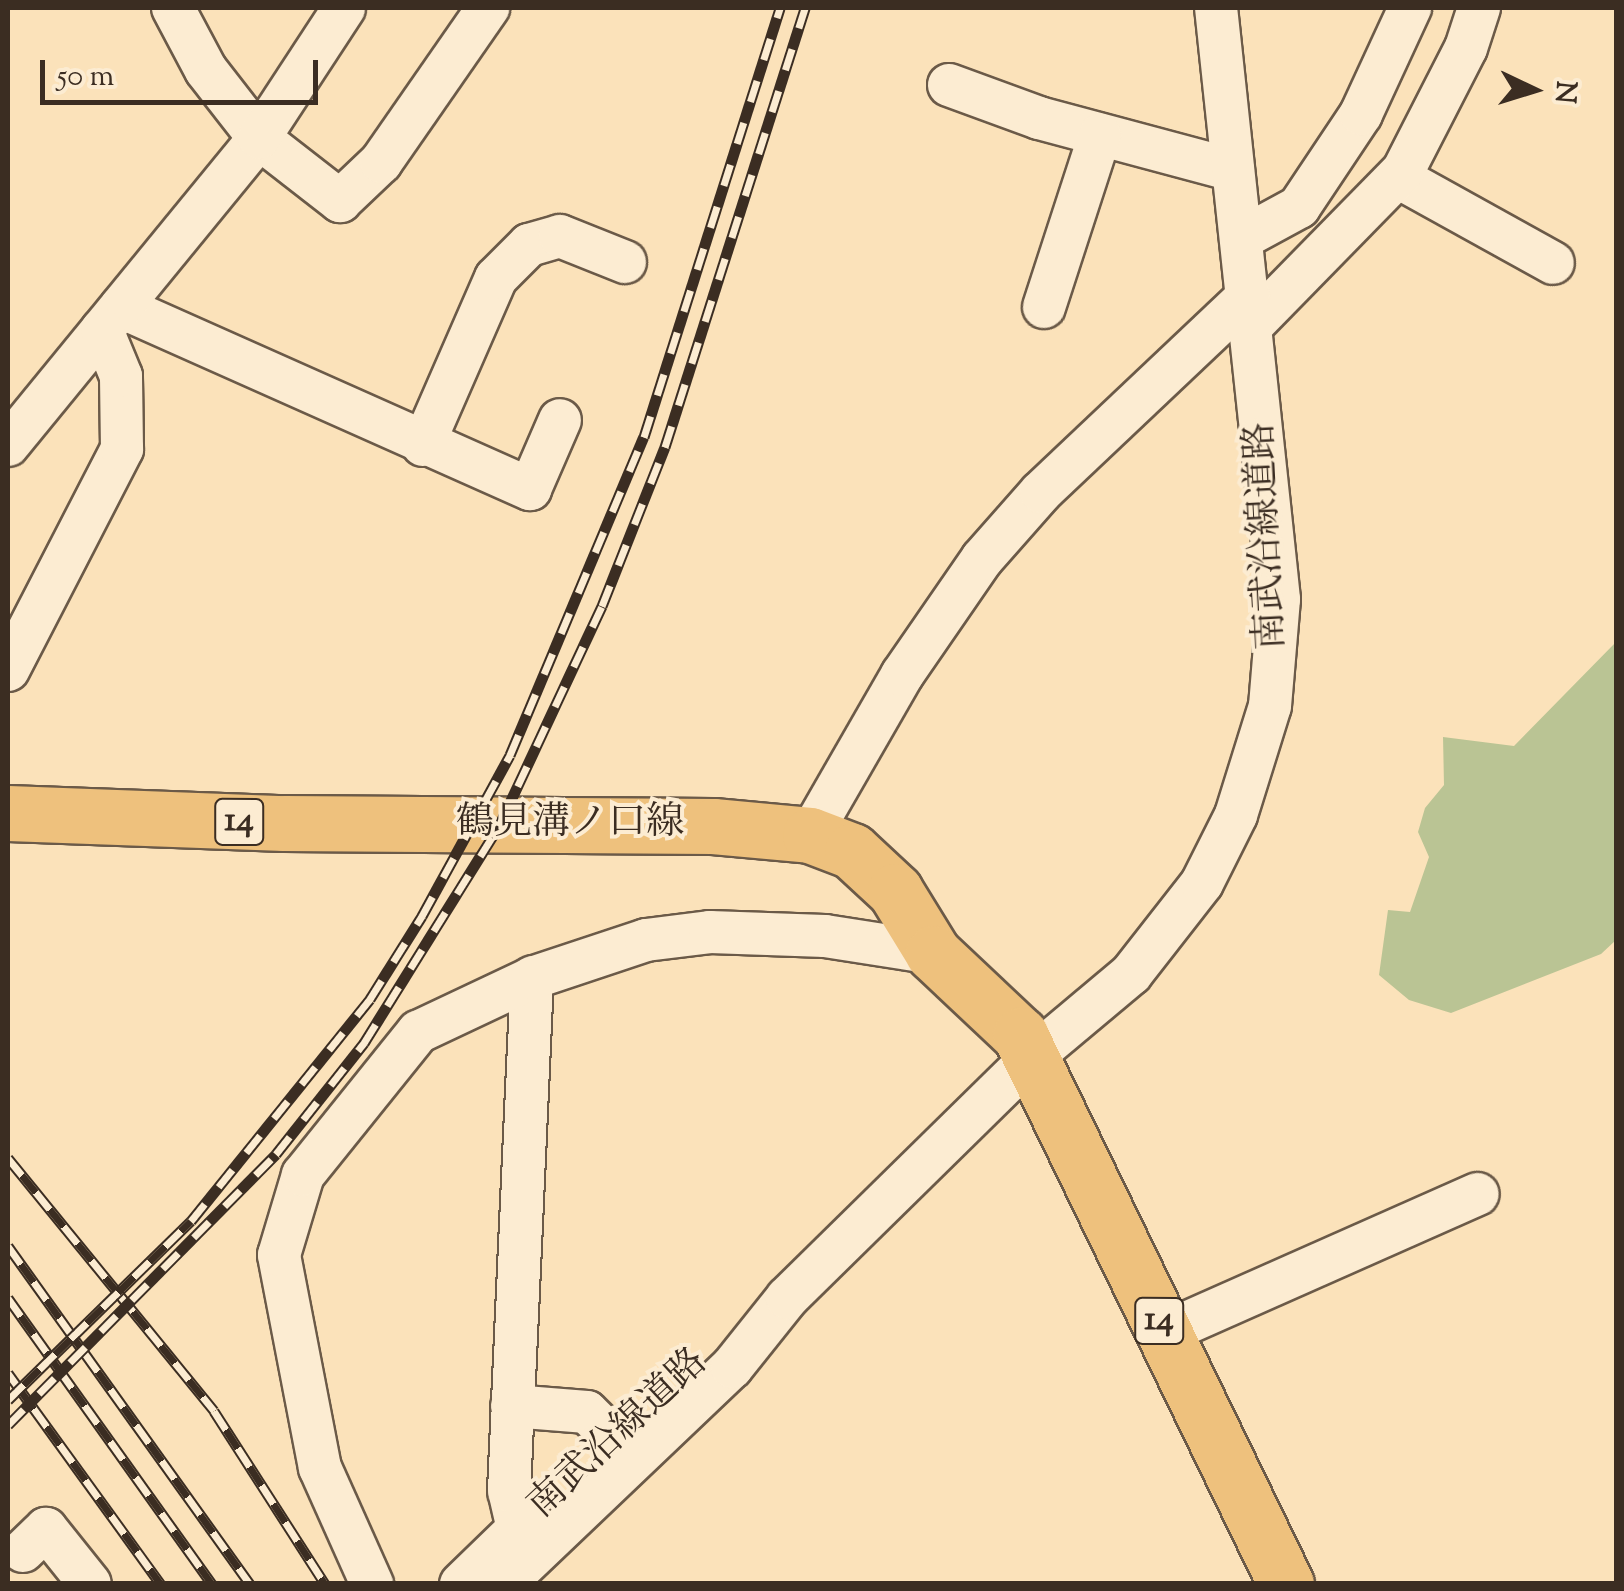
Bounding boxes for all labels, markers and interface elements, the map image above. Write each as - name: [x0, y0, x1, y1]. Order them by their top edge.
- scale bar: [45, 40, 322, 102]
- north arrow: [1484, 40, 1584, 140]
- text: 50 m: [57, 56, 114, 99]
- text: N: [1543, 80, 1585, 105]
- street label: 南武沿線道路: [1239, 421, 1297, 651]
- road number: 14: [214, 792, 264, 852]
- street label: 鶴見溝ノ口線: [456, 802, 684, 848]
- road number: 14: [1134, 1291, 1184, 1351]
- street label: 南武沿線道路: [520, 1341, 718, 1529]

